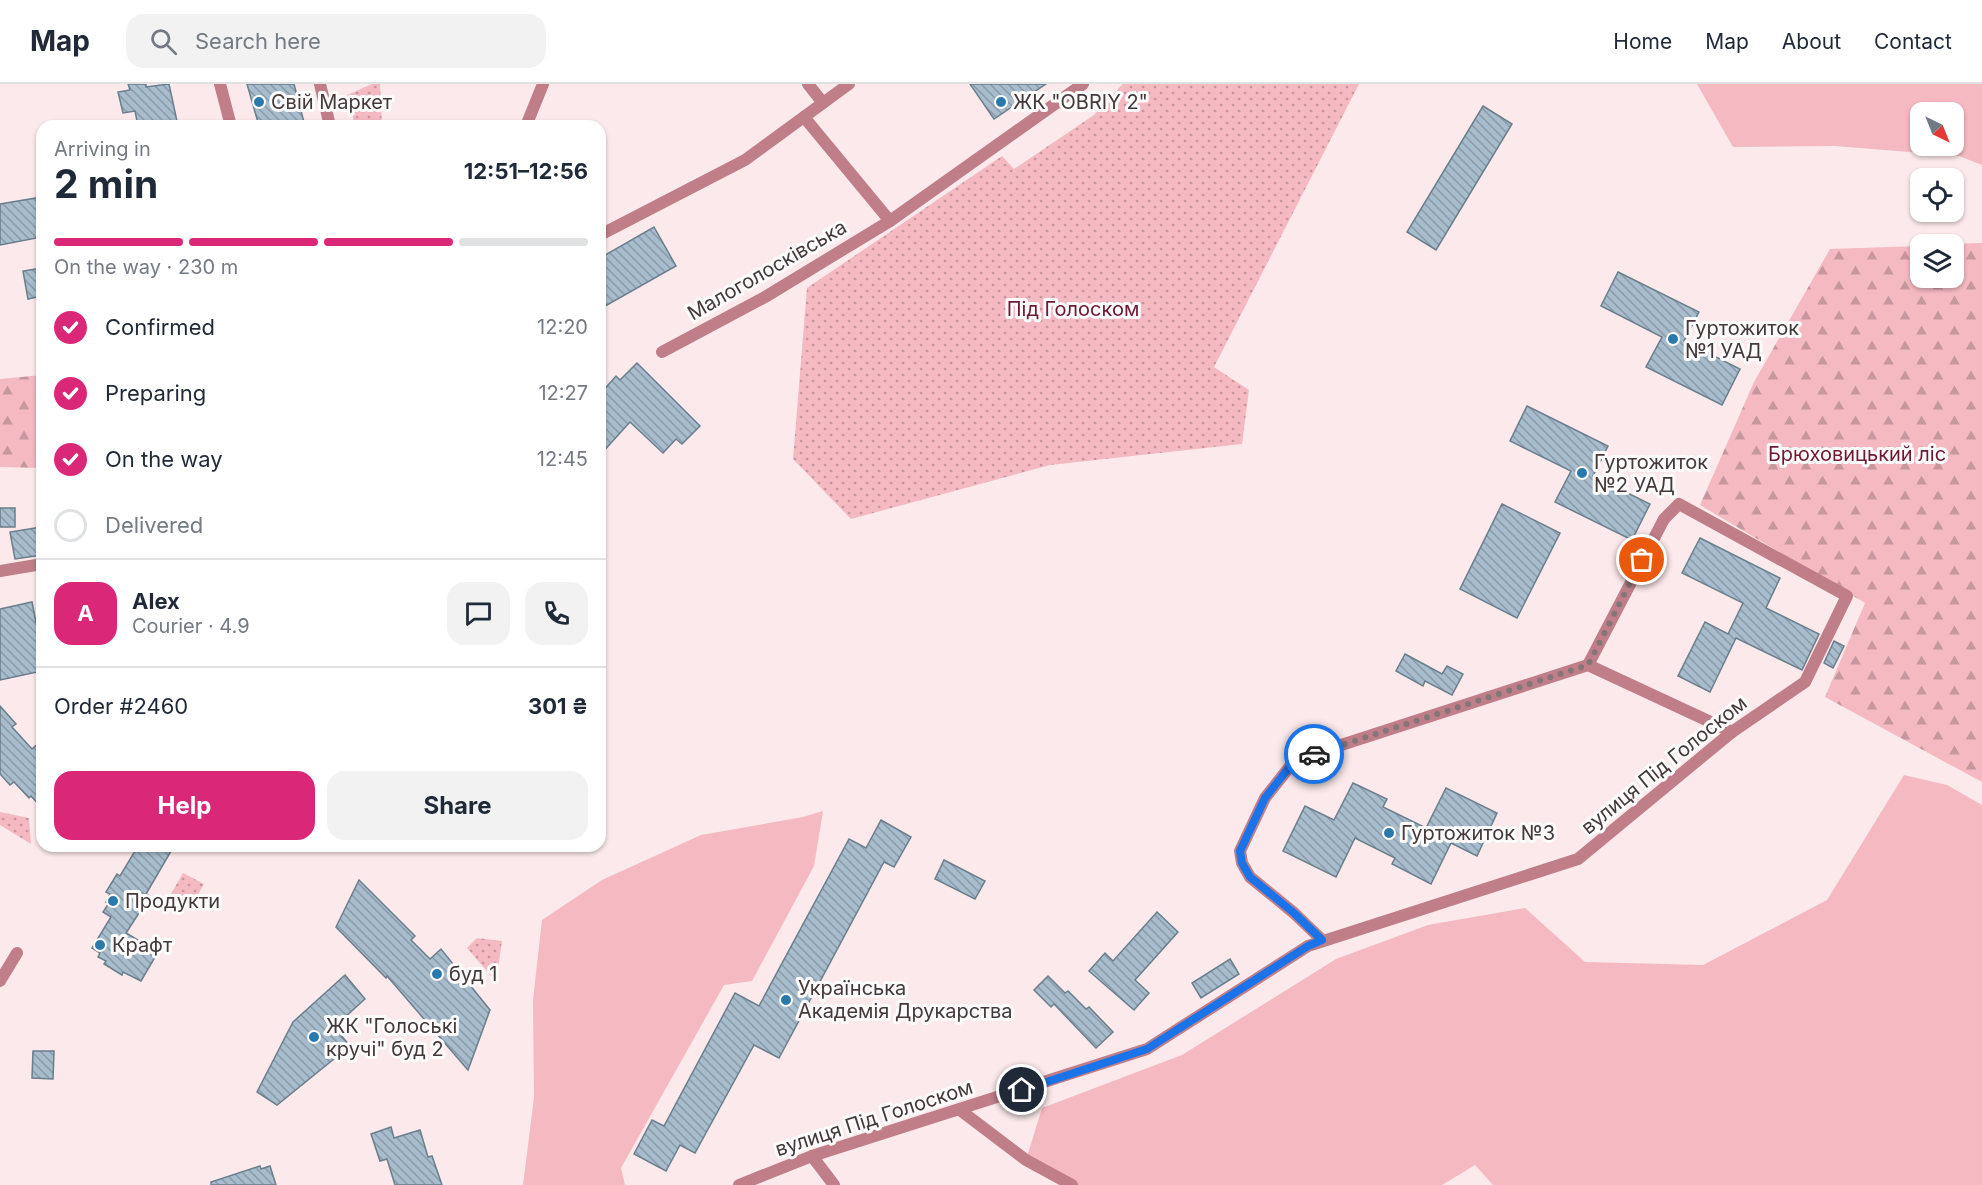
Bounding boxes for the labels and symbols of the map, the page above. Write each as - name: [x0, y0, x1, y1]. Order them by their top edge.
- place label: Свій Маркет: [271, 90, 393, 114]
- place label: ЖК "OBRIY 2": [1013, 90, 1148, 114]
- marker: Свій Маркет: [252, 95, 266, 109]
- marker: ЖК "OBRIY 2": [994, 95, 1008, 109]
- north arrow: [1910, 102, 1964, 156]
- street label: Малоголосківська: [683, 215, 851, 325]
- park label: Під Голоском: [1007, 297, 1139, 321]
- place label: Гуртожиток №1 УАД: [1685, 316, 1799, 363]
- marker: Гуртожиток №1 УАД: [1666, 332, 1680, 346]
- park label: Брюховицький ліс: [1768, 442, 1946, 466]
- place label: Гуртожиток №2 УАД: [1594, 450, 1708, 497]
- marker: Гуртожиток №2 УАД: [1575, 466, 1589, 480]
- pin: [1616, 534, 1667, 585]
- street label: вулиця Під Голоском: [1576, 691, 1752, 839]
- courier: [1284, 724, 1344, 784]
- place label: Гуртожиток №3: [1401, 821, 1555, 845]
- marker: Гуртожиток №3: [1382, 826, 1396, 840]
- place label: Продукти: [125, 889, 220, 913]
- marker: Продукти: [106, 894, 120, 908]
- place label: Крафт: [112, 933, 173, 957]
- marker: Крафт: [93, 938, 107, 952]
- place label: буд 1: [449, 962, 498, 986]
- marker: буд 1: [430, 967, 444, 981]
- place label: Українська Академія Друкарства: [798, 976, 1012, 1023]
- marker: Українська Академія Друкарства: [779, 993, 793, 1007]
- place label: ЖК "Голоські кручі" буд 2: [326, 1014, 457, 1061]
- marker: ЖК "Голоські кручі" буд 2: [307, 1030, 321, 1044]
- pin: [996, 1064, 1047, 1115]
- street label: вулиця Під Голоском: [772, 1075, 976, 1161]

